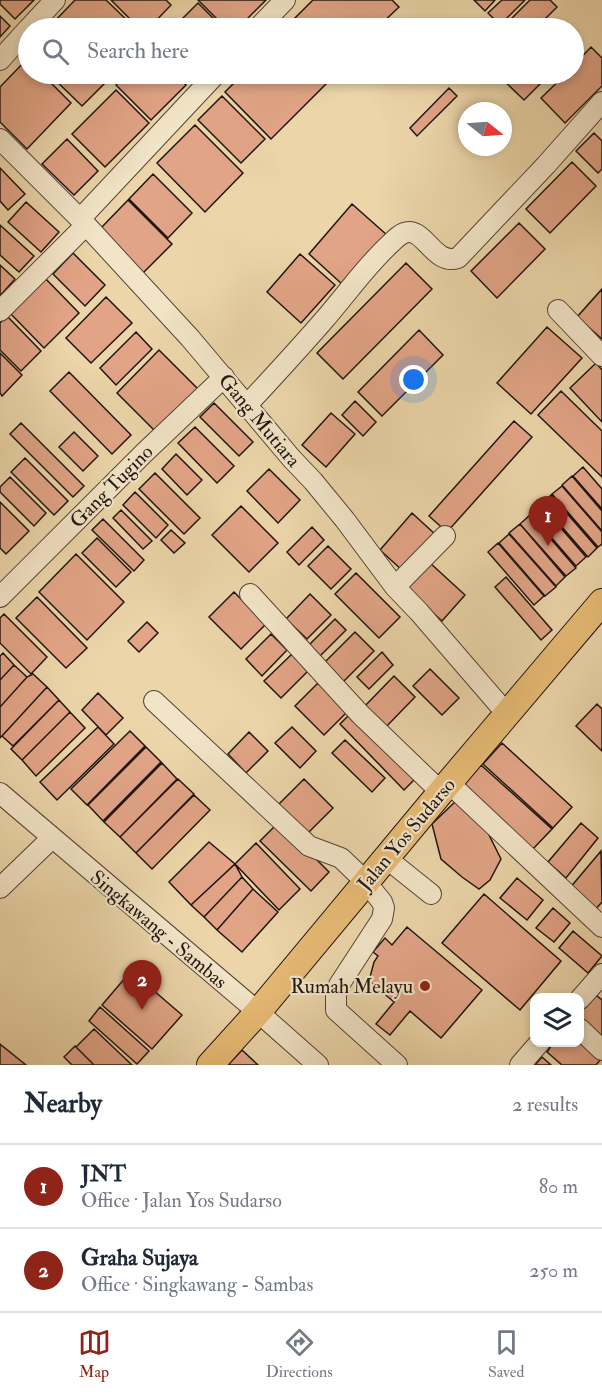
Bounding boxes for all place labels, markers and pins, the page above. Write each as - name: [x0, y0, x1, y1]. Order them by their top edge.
- pin: 1: [528, 496, 568, 546]
- pin: 2: [122, 960, 162, 1010]
- place label: Rumah Melayu: [290, 974, 413, 999]
- marker: Rumah Melayu: [418, 979, 432, 993]

